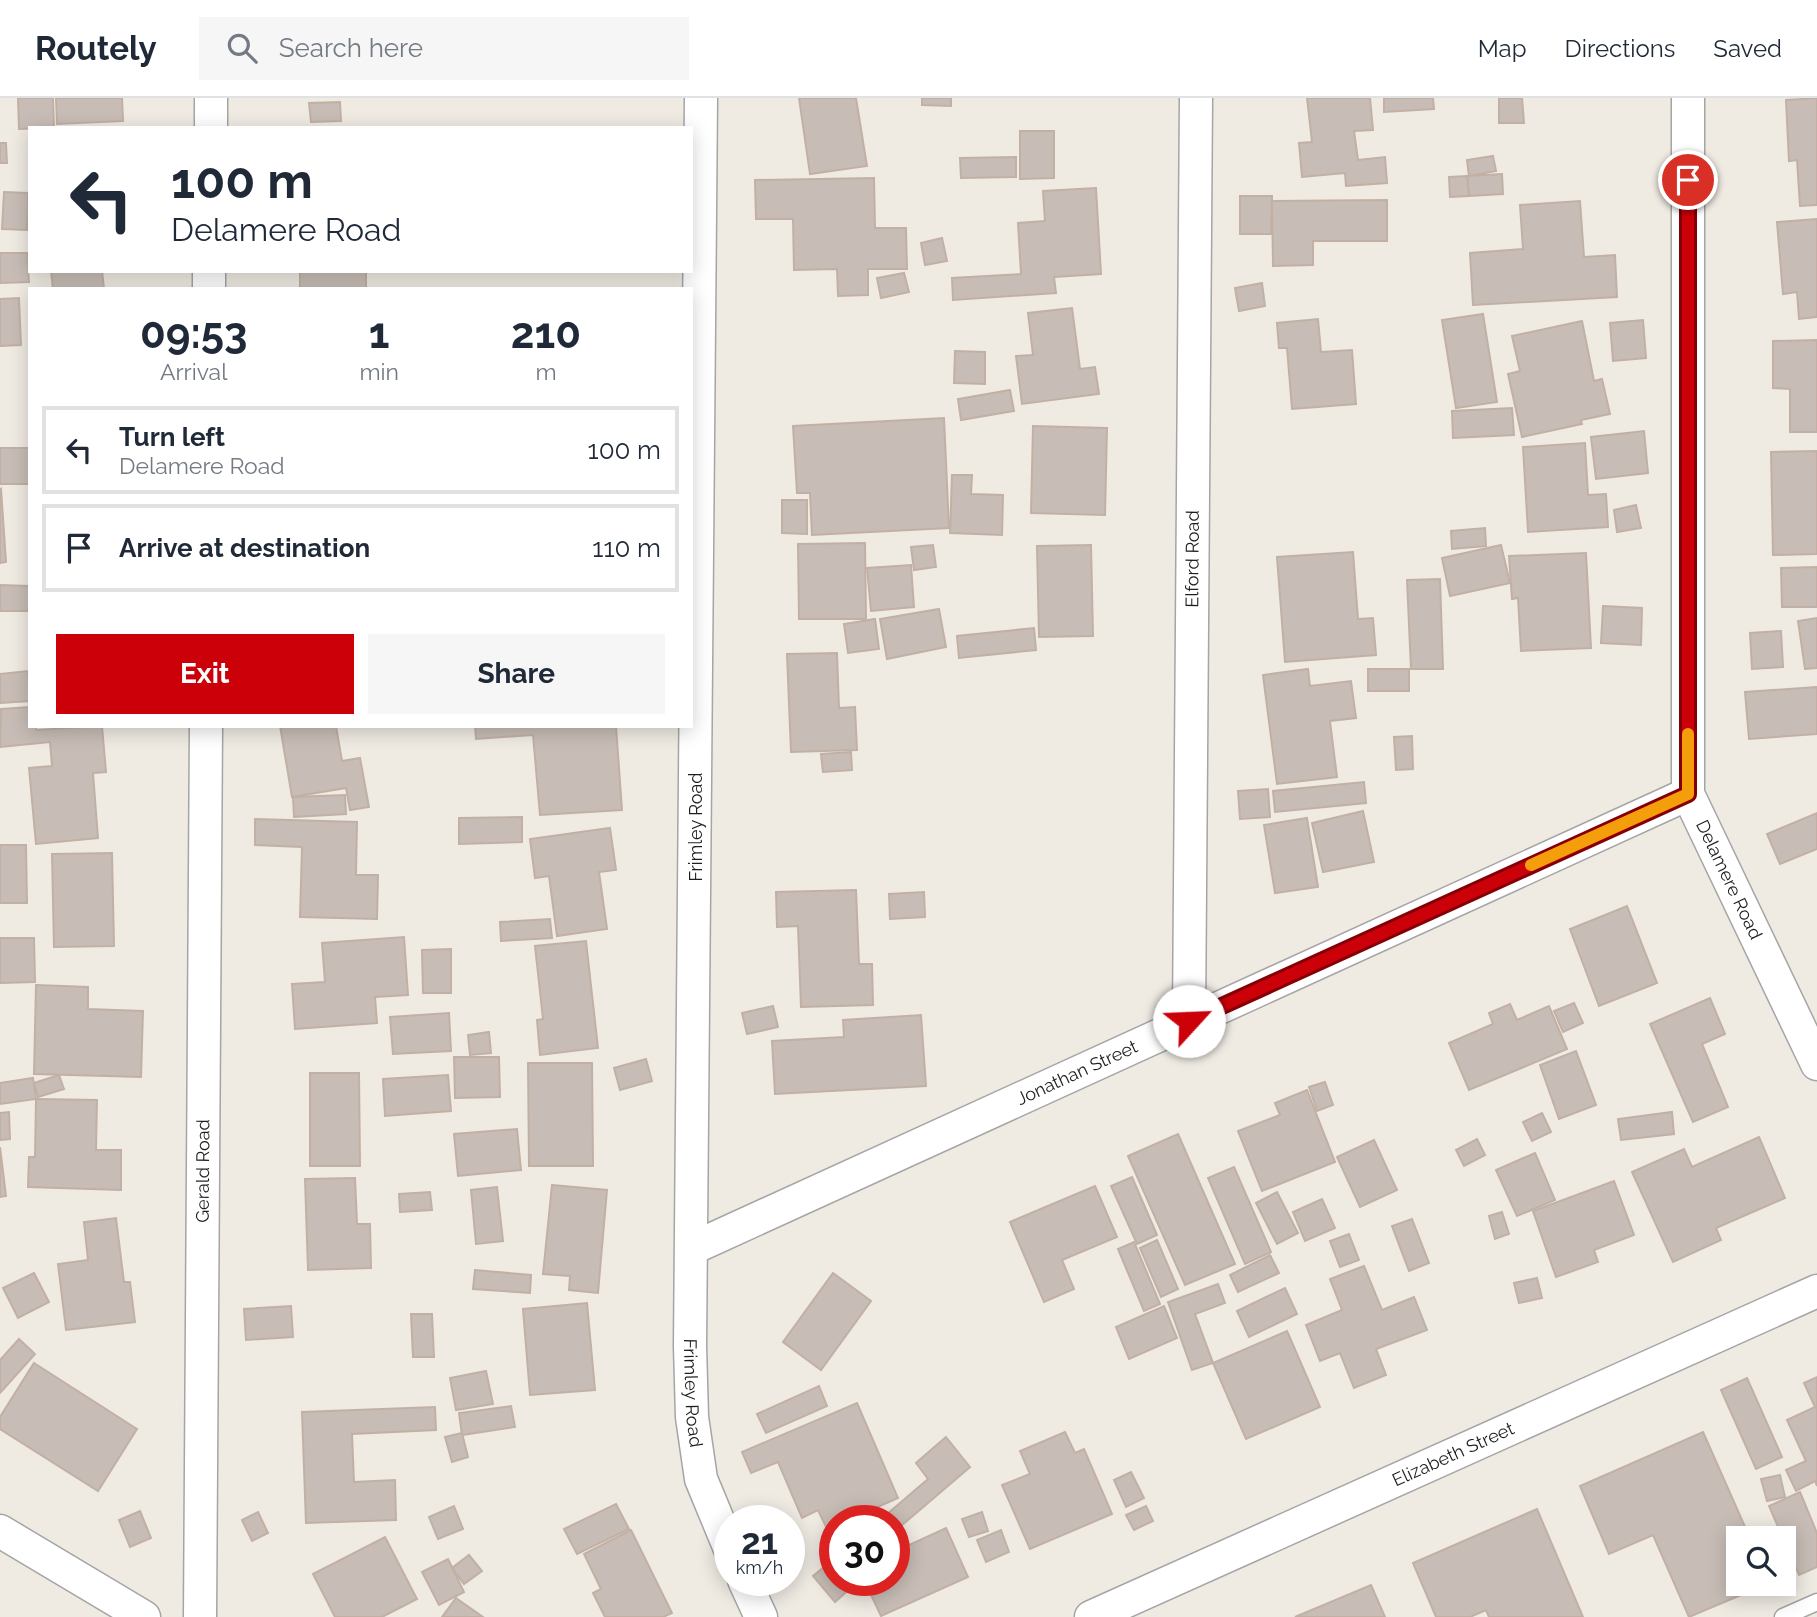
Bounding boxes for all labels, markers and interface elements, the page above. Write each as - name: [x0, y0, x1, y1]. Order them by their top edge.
- search box: [199, 17, 689, 80]
- text: Routely: [35, 29, 157, 68]
- icon: search: [223, 29, 261, 67]
- text: Search here: [279, 33, 423, 63]
- text: Map: [1478, 34, 1527, 63]
- text: Directions: [1565, 34, 1675, 63]
- text: Saved: [1713, 34, 1782, 63]
- pin: [1658, 150, 1718, 210]
- text: 100 m: [171, 152, 313, 209]
- icon: left: [56, 154, 147, 245]
- icon: arrive: [1669, 161, 1707, 199]
- text: Delamere Road: [171, 211, 401, 248]
- text: 09:53: [140, 309, 248, 358]
- text: 1: [369, 309, 390, 358]
- text: 210: [511, 309, 581, 358]
- text: Arrival: [160, 358, 227, 385]
- text: min: [359, 358, 399, 385]
- text: m: [535, 358, 557, 385]
- text: Turn left: [119, 422, 225, 452]
- icon: left: [60, 431, 98, 469]
- text: 100 m: [588, 435, 661, 465]
- text: Delamere Road: [119, 452, 285, 479]
- street label: Elford Road: [1181, 510, 1203, 608]
- icon: arrive: [60, 529, 98, 567]
- text: Arrive at destination: [119, 533, 370, 563]
- text: 110 m: [592, 533, 661, 563]
- button: Exit: [56, 634, 354, 714]
- button: Share: [368, 634, 665, 714]
- street label: Frimley Road: [685, 773, 706, 881]
- street label: Delamere Road: [1692, 816, 1767, 943]
- position arrow: [1152, 984, 1226, 1058]
- street label: Jonathan Street: [1013, 1036, 1141, 1109]
- street label: Gerald Road: [192, 1119, 213, 1223]
- street label: Frimley Road: [680, 1338, 707, 1449]
- street label: Elizabeth Street: [1389, 1417, 1517, 1490]
- speed limit sign: 30: [819, 1505, 910, 1596]
- text: 21: [741, 1521, 778, 1562]
- map controls: [1726, 1526, 1796, 1596]
- button: search: [1726, 1526, 1796, 1596]
- text: km/h: [736, 1557, 783, 1578]

